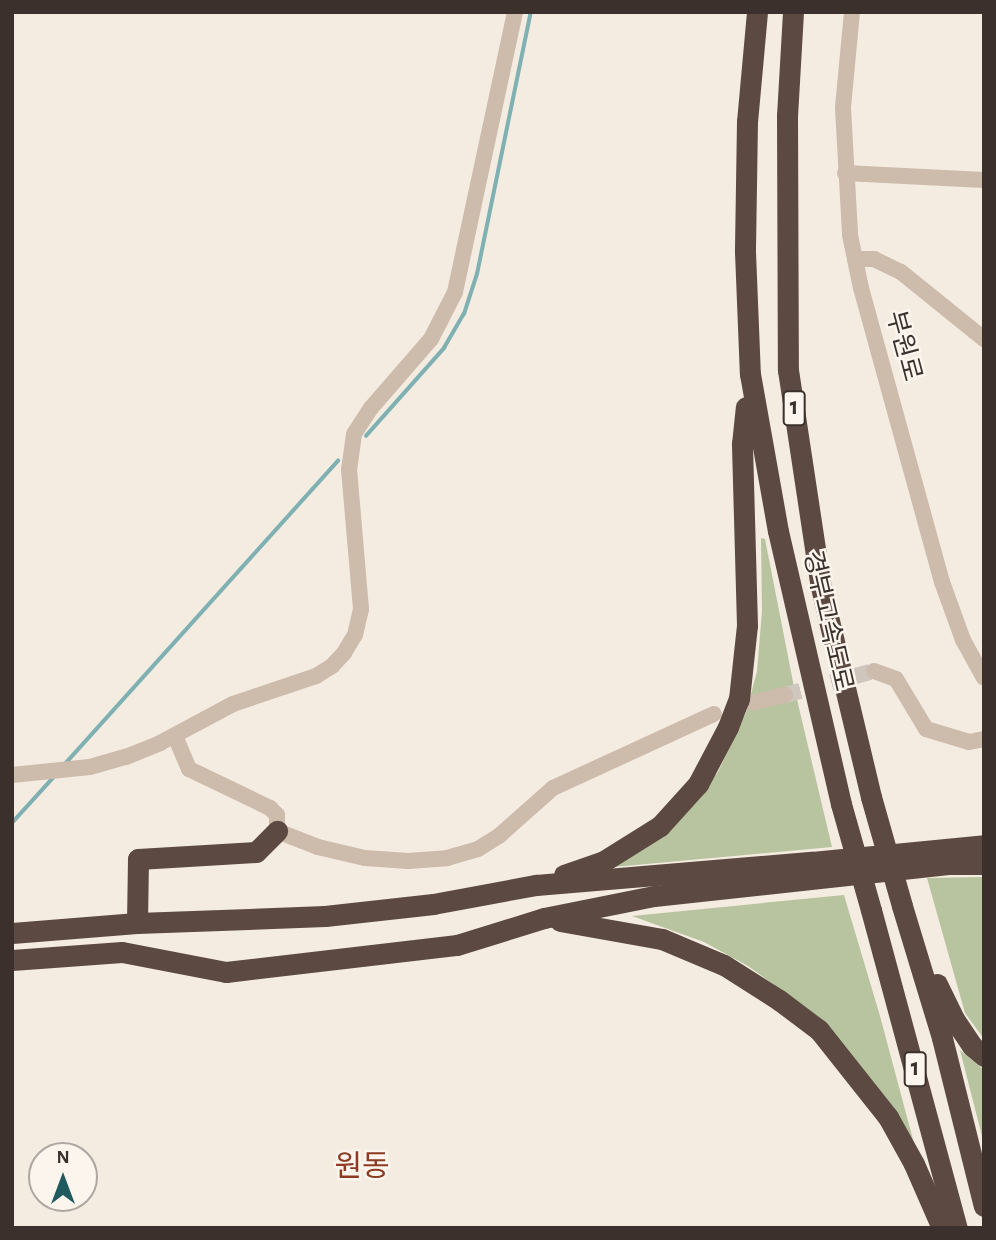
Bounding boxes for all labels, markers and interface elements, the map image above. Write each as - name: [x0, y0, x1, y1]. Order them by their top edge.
- street label: 부원로: [879, 307, 927, 385]
- road number: 1: [782, 388, 806, 428]
- street label: 경부고속도로: [796, 548, 858, 694]
- road number: 1: [903, 1049, 927, 1090]
- north arrow: [28, 1142, 98, 1212]
- text: N: [56, 1148, 70, 1167]
- district label: 원동: [334, 1149, 390, 1185]

